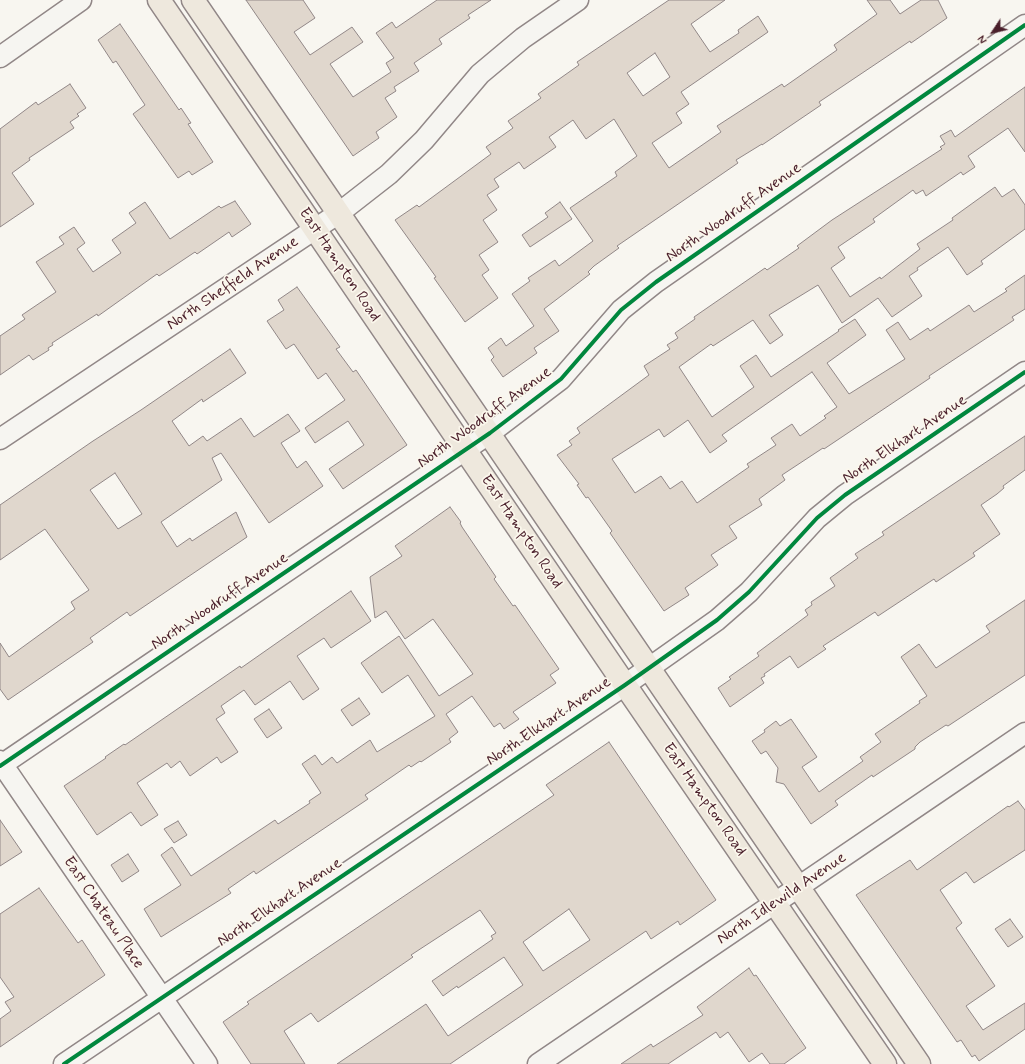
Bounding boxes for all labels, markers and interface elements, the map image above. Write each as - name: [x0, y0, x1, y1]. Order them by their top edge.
- north arrow: [973, 12, 1013, 52]
- text: N: [975, 32, 991, 46]
- street label: North Woodruff Avenue: [662, 159, 806, 267]
- street label: East Hampton Road: [294, 204, 384, 326]
- street label: North Sheffield Avenue: [163, 233, 303, 335]
- street label: North Woodruff Avenue: [414, 363, 556, 473]
- street label: North Elkhart Avenue: [839, 391, 971, 489]
- street label: East Hampton Road: [476, 471, 566, 593]
- street label: North Woodruff Avenue: [148, 549, 292, 655]
- street label: North Elkhart Avenue: [483, 673, 615, 771]
- street label: East Hampton Road: [658, 740, 750, 860]
- street label: North Idlewild Avenue: [714, 849, 850, 949]
- street label: East Chateau Place: [58, 853, 148, 973]
- street label: North Elkhart Avenue: [214, 854, 346, 952]

